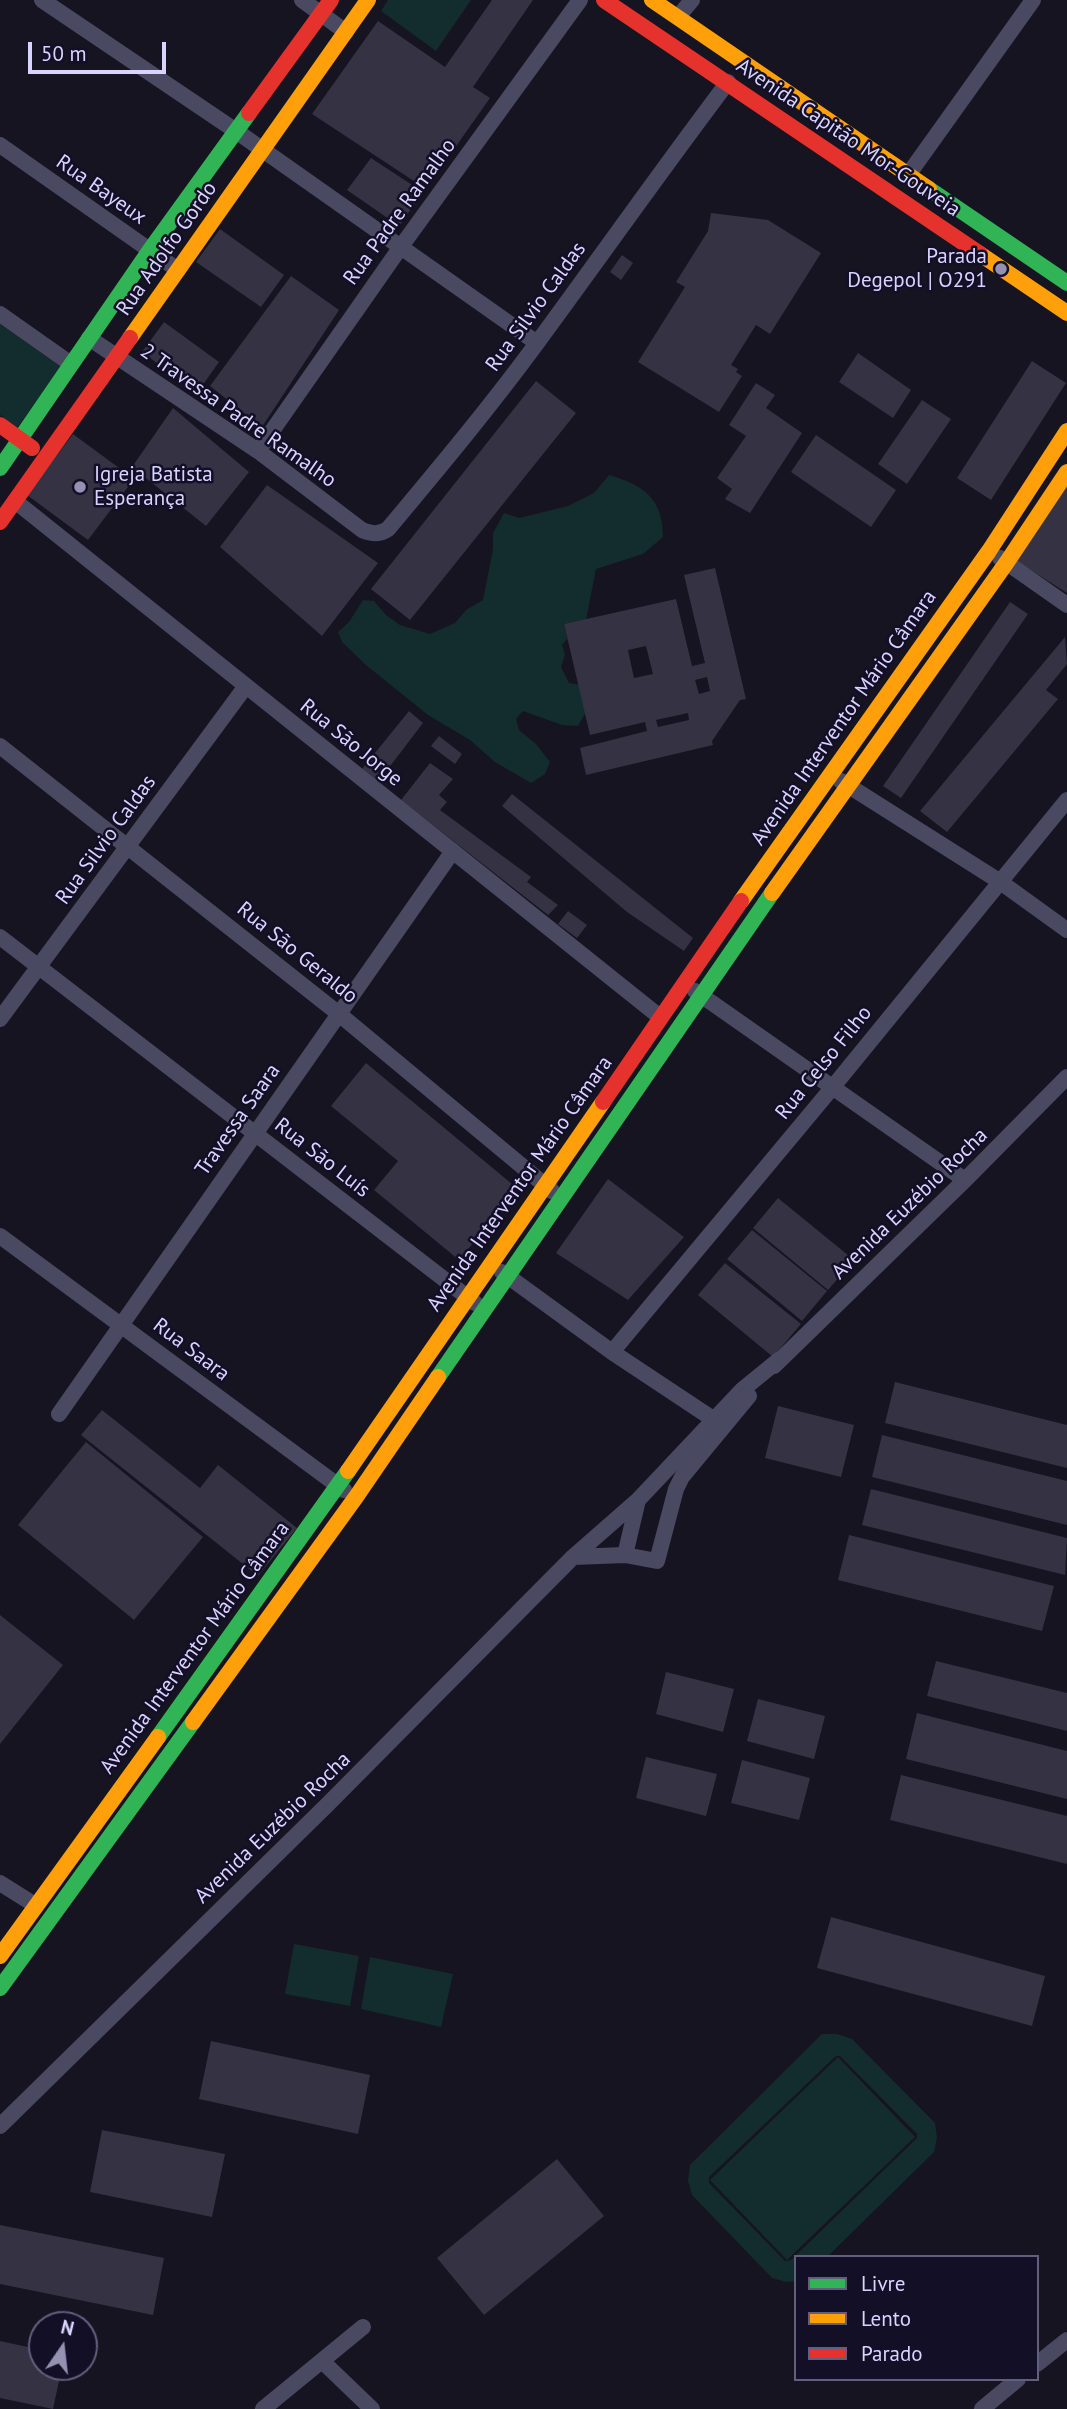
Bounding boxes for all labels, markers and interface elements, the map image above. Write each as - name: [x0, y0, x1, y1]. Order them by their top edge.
- scale bar: [32, 28, 170, 72]
- text: 50 m: [41, 40, 87, 67]
- street label: Avenida Capitão Mor-Gouveia: [731, 54, 965, 222]
- street label: Rua Padre Ramalho: [338, 134, 462, 290]
- street label: Rua Bayeux: [51, 150, 151, 230]
- street label: Rua Adolfo Gordo: [111, 177, 223, 321]
- street label: Rua Silvio Caldas: [481, 237, 591, 377]
- place label: Parada Degepol | O291: [847, 244, 987, 294]
- marker: Parada Degepol | O291: [993, 261, 1009, 277]
- street label: 2 Travessa Padre Ramalho: [135, 339, 341, 493]
- place label: Igreja Batista Esperança: [94, 462, 213, 512]
- marker: Igreja Batista Esperança: [72, 479, 88, 495]
- street label: Avenida Interventor Mário Câmara: [746, 585, 942, 851]
- street label: Rua São Jorge: [295, 694, 407, 792]
- street label: Rua Silvio Caldas: [51, 770, 161, 910]
- street label: Rua São Geraldo: [232, 897, 362, 1009]
- street label: Rua Celso Filho: [771, 1001, 877, 1125]
- street label: Avenida Interventor Mário Câmara: [422, 1051, 618, 1317]
- street label: Travessa Saara: [190, 1059, 286, 1181]
- street label: Rua São Luís: [269, 1113, 375, 1203]
- street label: Avenida Euzébio Rocha: [827, 1123, 993, 1285]
- street label: Rua Saara: [148, 1313, 234, 1387]
- street label: Avenida Interventor Mário Câmara: [95, 1517, 295, 1779]
- street label: Avenida Euzébio Rocha: [190, 1747, 356, 1909]
- legend: [794, 2255, 1039, 2381]
- text: Livre: [861, 2270, 905, 2297]
- text: Lento: [861, 2305, 911, 2332]
- north arrow: [28, 2311, 98, 2381]
- text: N: [59, 2314, 77, 2341]
- text: Parado: [861, 2340, 923, 2367]

